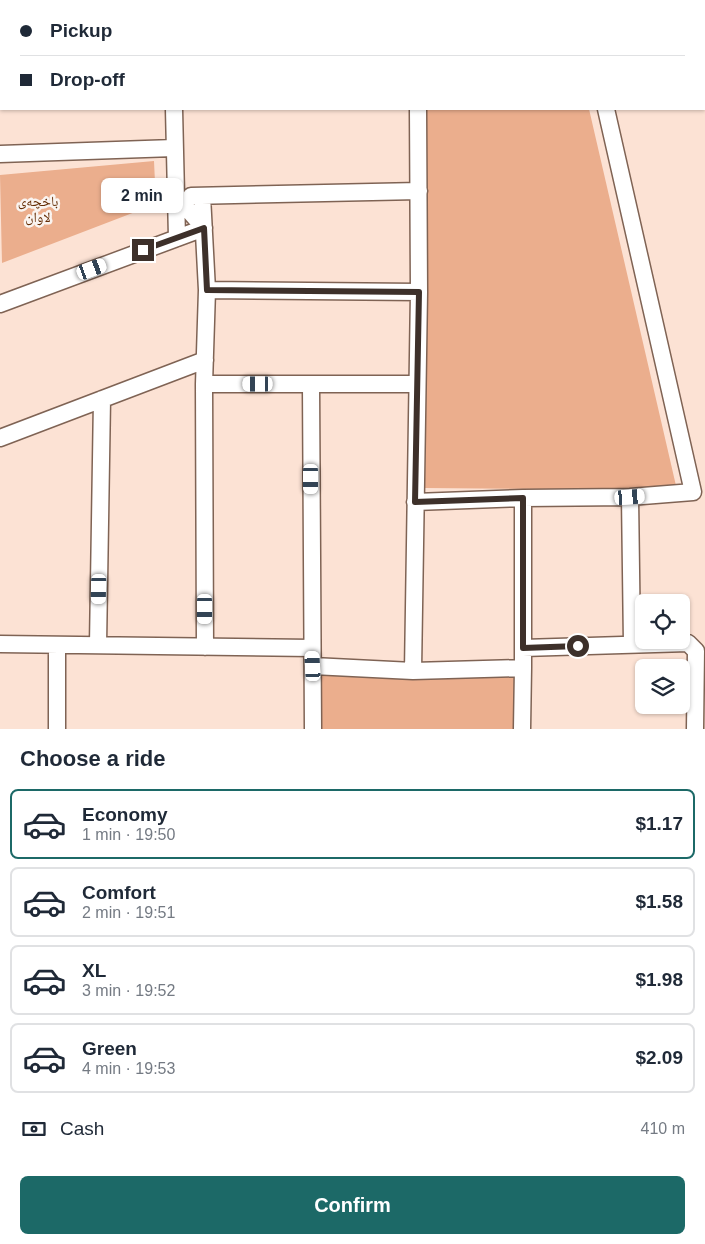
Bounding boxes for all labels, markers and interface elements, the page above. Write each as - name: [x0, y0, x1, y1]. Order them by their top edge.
- text: Pickup: [50, 20, 112, 41]
- text: Drop-off: [50, 69, 125, 90]
- callout: 2 min: [102, 178, 184, 212]
- text: 2 min: [121, 187, 163, 204]
- park label: باخچەی لاوان: [18, 193, 58, 226]
- route end: [132, 239, 154, 261]
- car: [75, 257, 108, 281]
- car: [243, 377, 273, 392]
- car: [303, 464, 318, 494]
- car: [614, 488, 645, 506]
- car: [91, 574, 106, 604]
- car: [197, 594, 212, 624]
- map controls: [635, 594, 690, 714]
- button: locate: [635, 594, 690, 649]
- route start: [567, 635, 589, 657]
- car: [304, 651, 321, 681]
- button: layers: [635, 659, 690, 714]
- text: Choose a ride: [20, 746, 165, 771]
- icon: car: [22, 802, 67, 847]
- text: Economy: [82, 804, 168, 825]
- text: $1.17: [635, 813, 683, 834]
- text: 1 min · 19:50: [82, 826, 175, 843]
- icon: car: [22, 880, 67, 925]
- text: Comfort: [82, 882, 156, 903]
- text: $1.58: [635, 891, 683, 912]
- text: 2 min · 19:51: [82, 904, 175, 921]
- icon: car: [22, 958, 67, 1003]
- text: XL: [82, 960, 106, 981]
- text: $1.98: [635, 969, 683, 990]
- text: 3 min · 19:52: [82, 982, 175, 999]
- icon: car: [22, 1036, 67, 1081]
- text: Green: [82, 1038, 137, 1059]
- text: $2.09: [635, 1047, 683, 1068]
- text: 4 min · 19:53: [82, 1060, 175, 1077]
- icon: cash: [20, 1115, 48, 1143]
- text: Cash: [60, 1118, 104, 1139]
- text: 410 m: [641, 1120, 685, 1137]
- button: Confirm: [20, 1176, 685, 1234]

